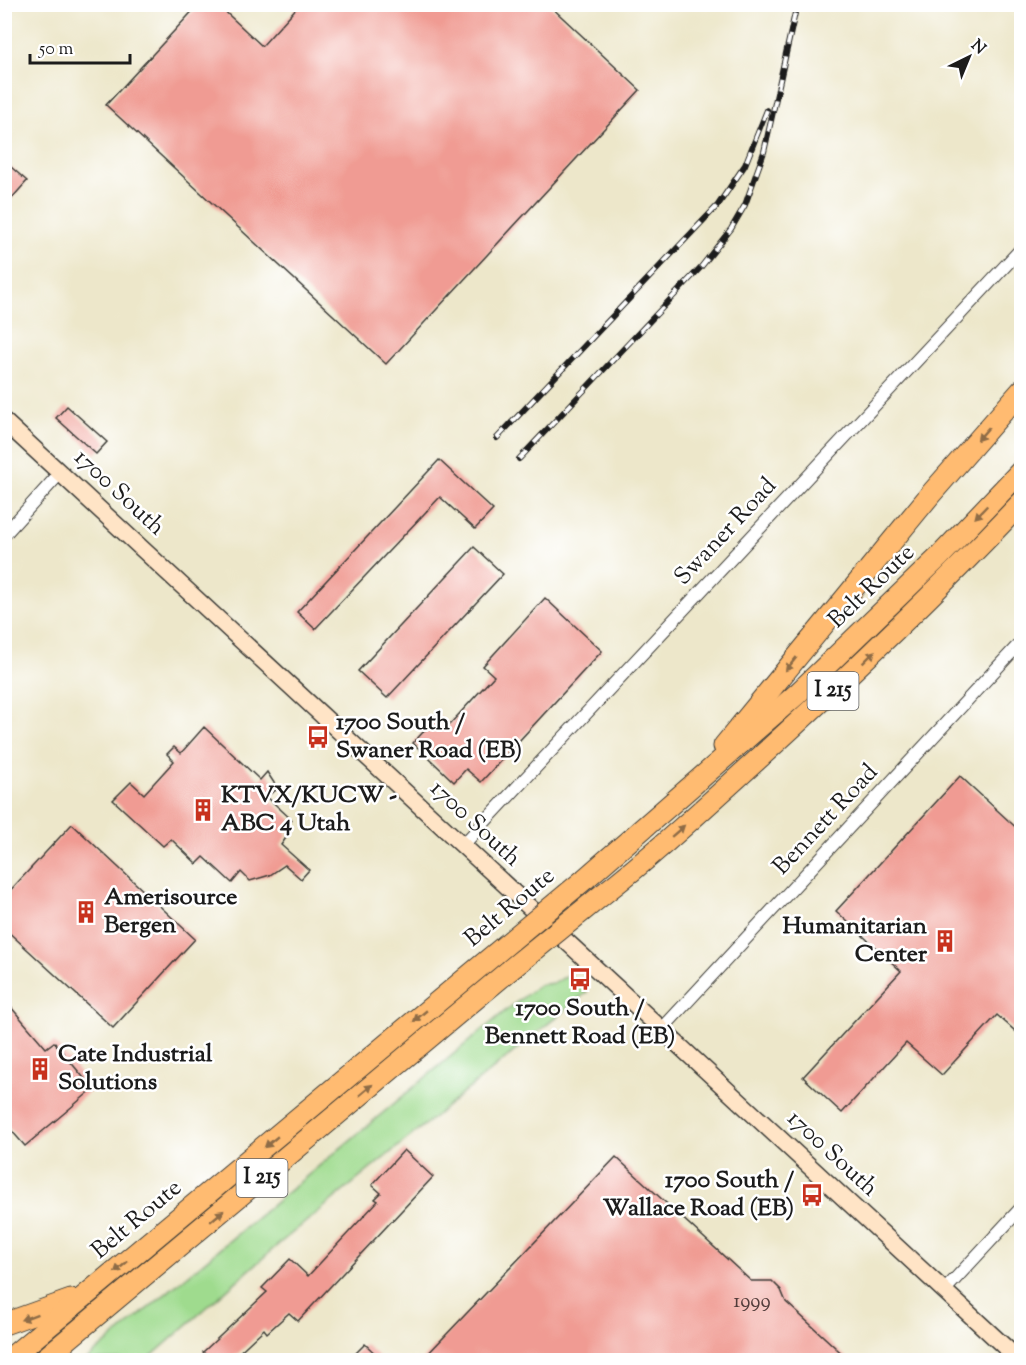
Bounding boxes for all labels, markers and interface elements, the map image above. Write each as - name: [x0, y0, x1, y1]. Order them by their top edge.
- scale bar: [30, 27, 130, 65]
- north arrow: [939, 27, 999, 87]
- text: N: [965, 35, 990, 61]
- text: 50 m: [38, 37, 74, 63]
- one-way arrow: [977, 426, 990, 441]
- street label: 1700 South: [66, 442, 172, 544]
- street label: Swaner Road: [667, 470, 785, 594]
- one-way arrow: [975, 505, 989, 519]
- street label: Belt Route: [821, 537, 923, 637]
- one-way arrow: [861, 650, 875, 664]
- one-way arrow: [784, 656, 797, 672]
- road number: I 215: [808, 672, 858, 710]
- place label: 1700 South / Swaner Road (EB): [336, 706, 522, 768]
- bus stop icon: 1700 South / Swaner Road (EB): [305, 724, 331, 750]
- street label: Bennett Road: [765, 757, 887, 883]
- street label: 1700 South: [422, 773, 528, 875]
- place label: KTVX/KUCW - ABC 4 Utah: [221, 779, 397, 841]
- building icon: KTVX/KUCW - ABC 4 Utah: [190, 797, 216, 823]
- one-way arrow: [671, 824, 686, 838]
- street label: Belt Route: [457, 860, 563, 956]
- place label: Amerisource Bergen: [104, 881, 238, 943]
- building icon: Amerisource Bergen: [73, 899, 99, 925]
- place label: Humanitarian Center: [782, 910, 928, 972]
- building icon: Humanitarian Center: [932, 928, 958, 954]
- bus stop icon: 1700 South / Bennett Road (EB): [567, 966, 593, 992]
- place label: 1700 South / Bennett Road (EB): [485, 992, 675, 1054]
- one-way arrow: [412, 1010, 428, 1023]
- place label: Cate Industrial Solutions: [58, 1038, 213, 1100]
- building icon: Cate Industrial Solutions: [27, 1056, 53, 1082]
- one-way arrow: [359, 1084, 374, 1097]
- street label: 1700 South: [779, 1103, 885, 1205]
- one-way arrow: [263, 1135, 279, 1148]
- road number: I 215: [236, 1159, 288, 1197]
- place label: 1700 South / Wallace Road (EB): [603, 1164, 794, 1226]
- street label: Belt Route: [84, 1172, 190, 1268]
- bus stop icon: 1700 South / Wallace Road (EB): [799, 1182, 825, 1208]
- one-way arrow: [209, 1209, 225, 1222]
- one-way arrow: [114, 1260, 129, 1273]
- house number: 1999: [733, 1287, 771, 1317]
- one-way arrow: [19, 1312, 37, 1322]

